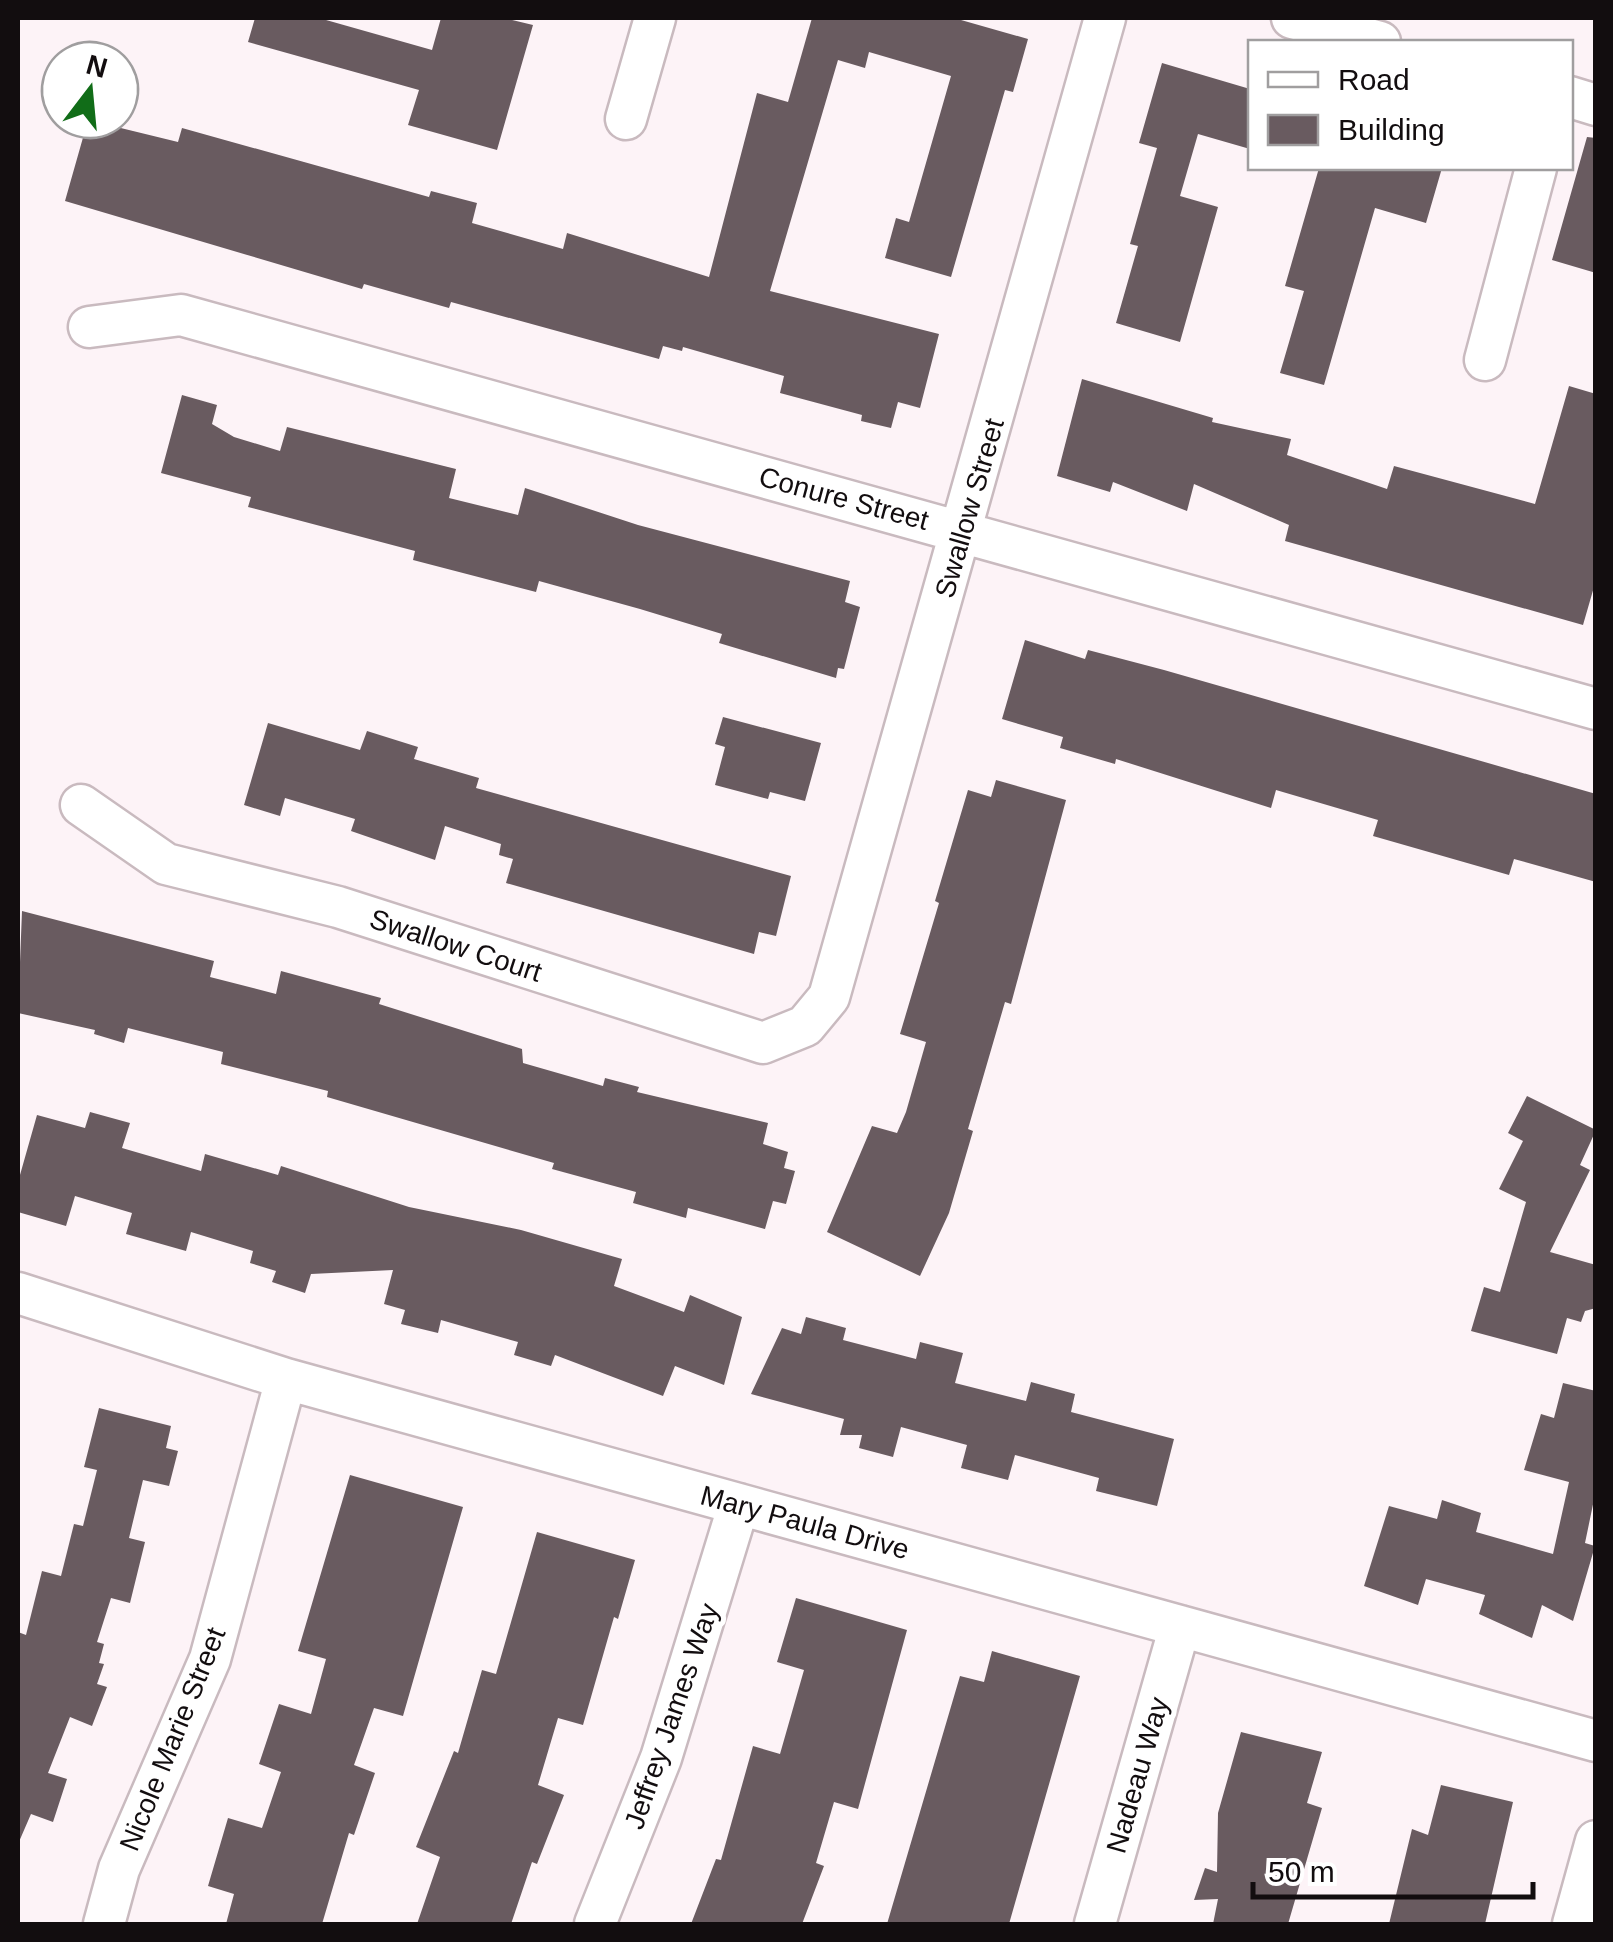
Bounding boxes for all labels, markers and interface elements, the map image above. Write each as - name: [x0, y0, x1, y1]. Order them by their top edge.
- north arrow: [40, 40, 140, 140]
- legend: [1248, 40, 1573, 170]
- text: N: [83, 49, 111, 84]
- text: Road: [1338, 63, 1410, 96]
- text: Building: [1338, 113, 1445, 146]
- street label: Swallow Street: [929, 415, 1010, 601]
- street label: Conure Street: [756, 461, 932, 536]
- street label: Swallow Court: [366, 903, 546, 988]
- street label: Mary Paula Drive: [697, 1480, 913, 1565]
- street label: Jeffrey James Way: [618, 1599, 725, 1833]
- street label: Nicole Marie Street: [113, 1623, 232, 1855]
- street label: Nadeau Way: [1100, 1694, 1175, 1857]
- scale bar: [1253, 1837, 1533, 1899]
- text: 50 m: [1268, 1855, 1335, 1888]

